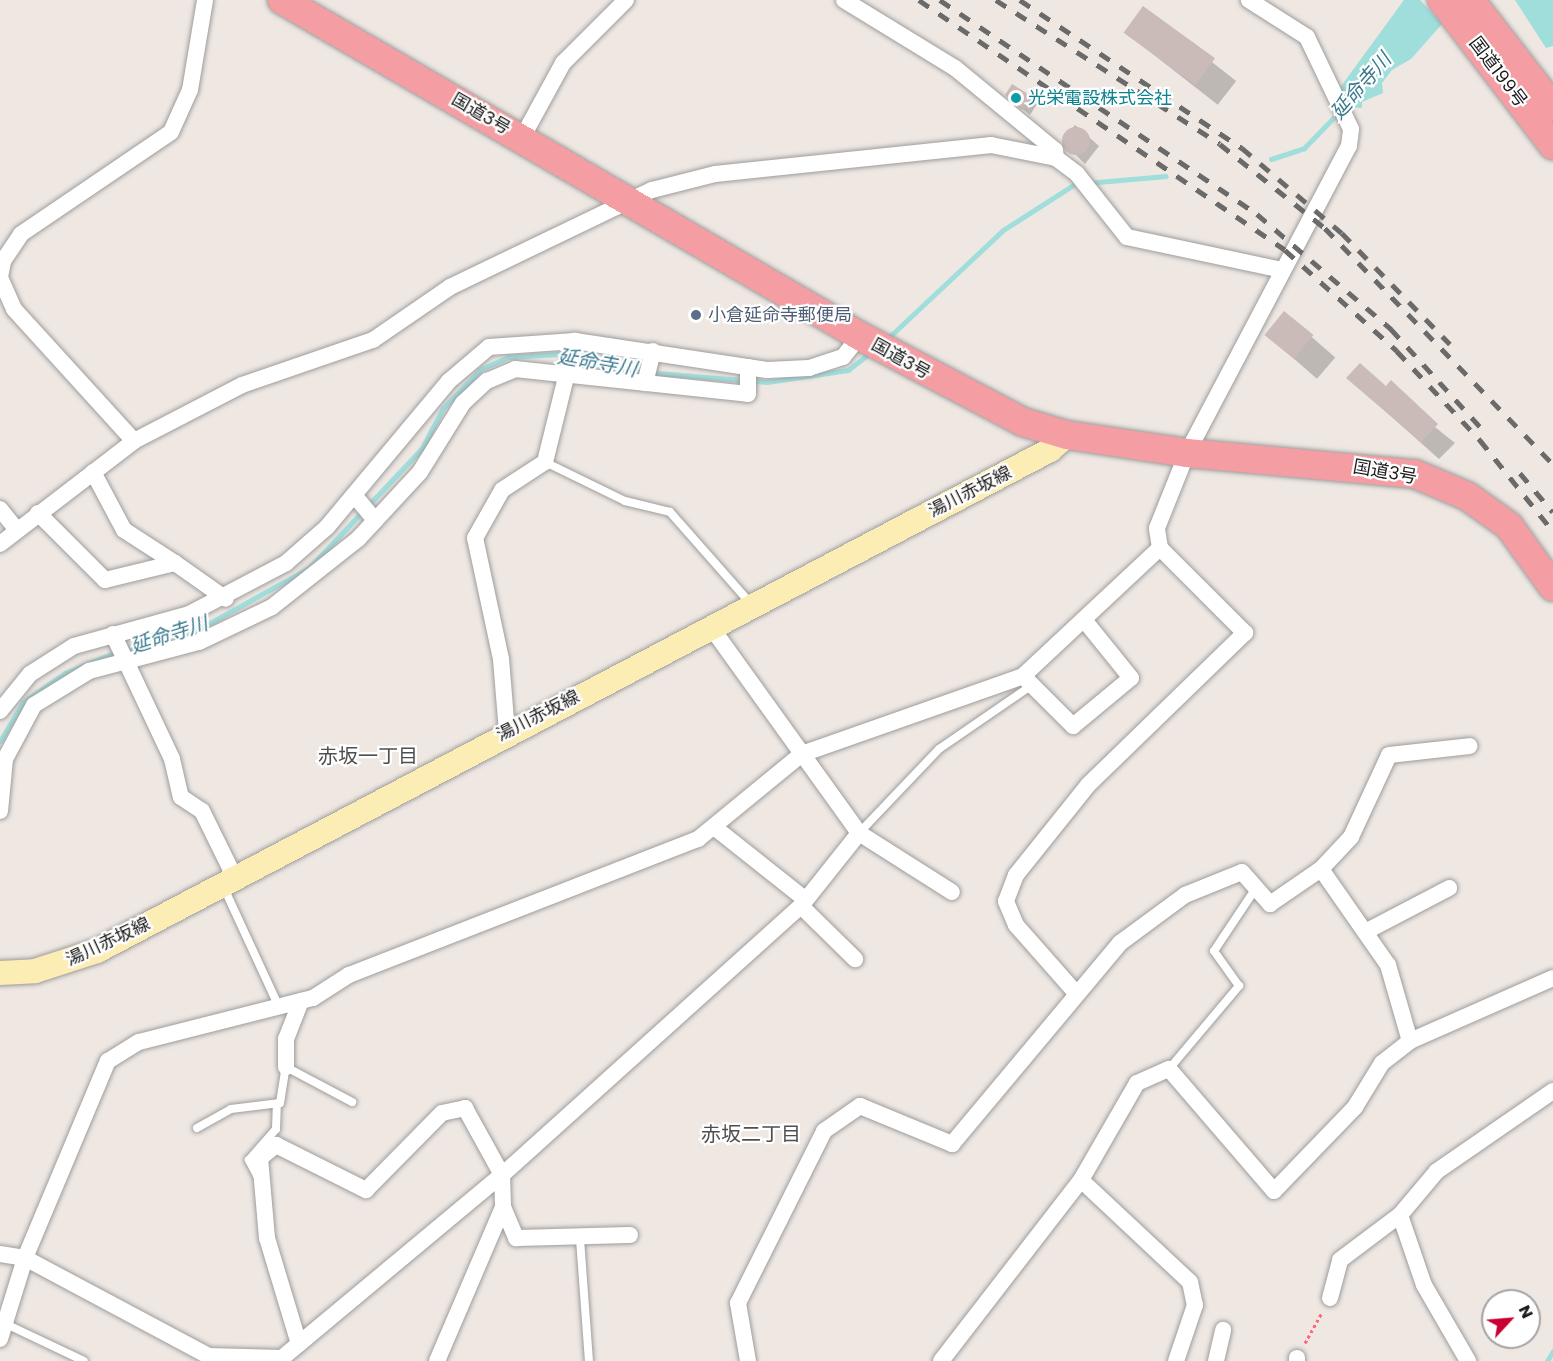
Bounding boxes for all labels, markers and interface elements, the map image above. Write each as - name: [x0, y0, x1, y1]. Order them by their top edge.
- street label: 国道199号: [1465, 33, 1531, 111]
- water label: 延命寺川: [1326, 48, 1396, 124]
- place label: 光栄電設株式会社: [1028, 87, 1172, 109]
- street label: 国道3号: [448, 88, 514, 140]
- marker: 光栄電設株式会社: [1009, 91, 1023, 105]
- place label: 小倉延命寺郵便局: [708, 304, 852, 326]
- marker: 小倉延命寺郵便局: [689, 308, 703, 322]
- street label: 国道3号: [868, 334, 934, 384]
- water label: 延命寺川: [556, 344, 638, 382]
- street label: 国道3号: [1351, 456, 1419, 488]
- street label: 湯川赤坂線: [925, 462, 1015, 522]
- water label: 延命寺川: [127, 611, 211, 659]
- street label: 湯川赤坂線: [493, 686, 583, 746]
- district label: 赤坂一丁目: [318, 744, 418, 768]
- street label: 湯川赤坂線: [63, 913, 153, 971]
- district label: 赤坂二丁目: [701, 1122, 801, 1146]
- north arrow: [1481, 1289, 1541, 1349]
- text: N: [1513, 1301, 1539, 1322]

